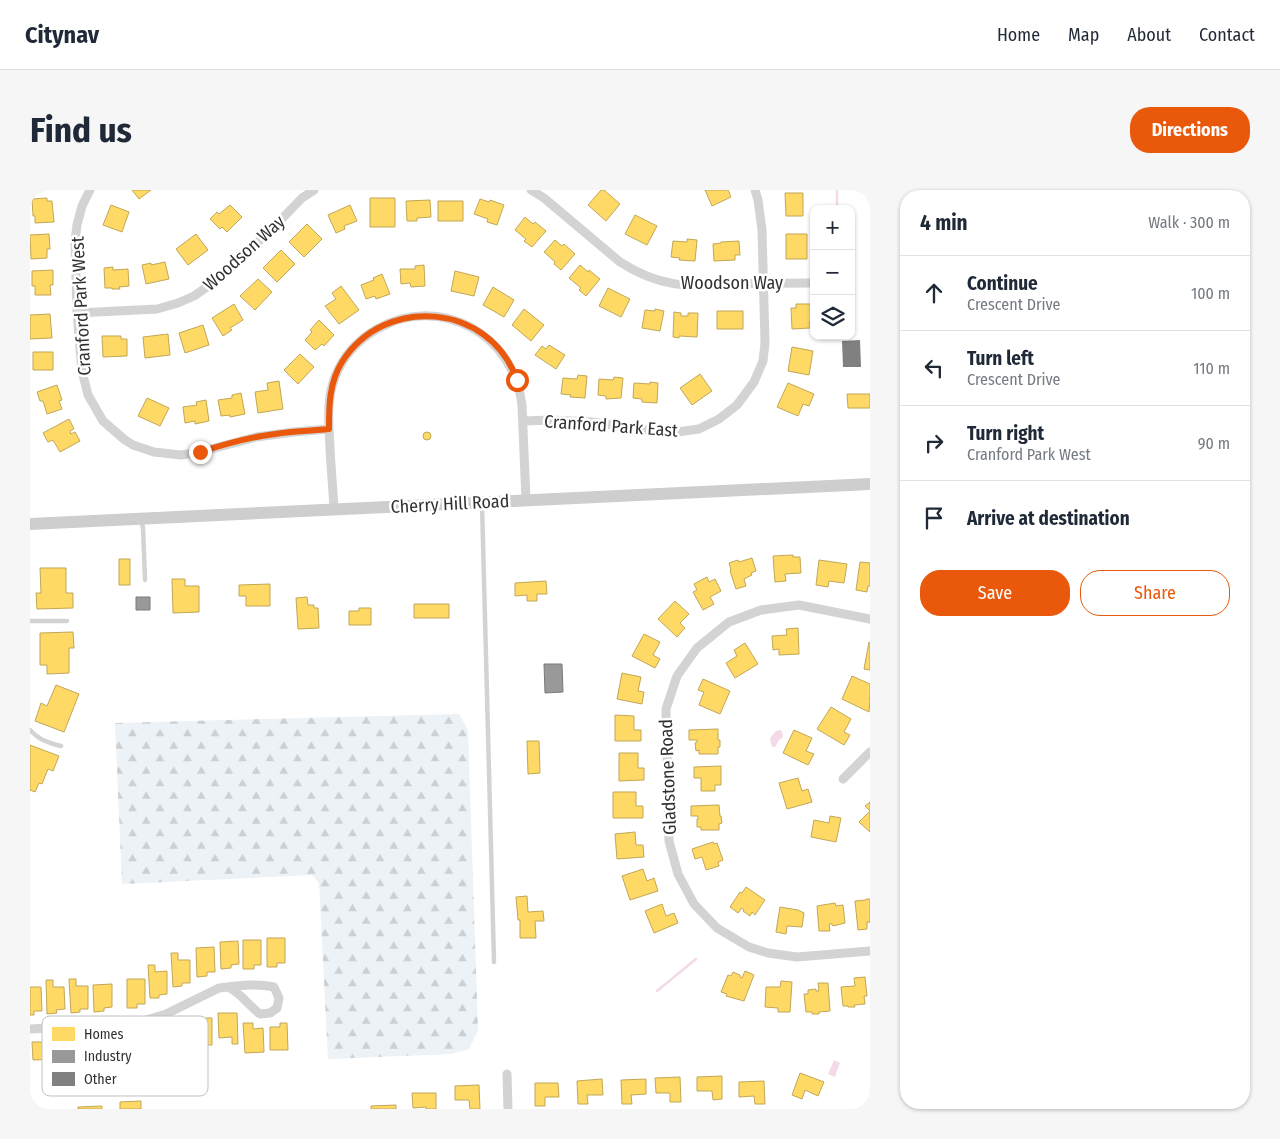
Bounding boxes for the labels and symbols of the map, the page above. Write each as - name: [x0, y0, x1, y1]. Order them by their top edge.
- street label: Woodson Way: [199, 211, 289, 295]
- street label: Cranford Park West: [66, 236, 96, 376]
- street label: Woodson Way: [681, 272, 783, 294]
- route start: [506, 369, 529, 392]
- street label: Cranford Park East: [543, 410, 679, 442]
- route end: [189, 441, 212, 464]
- street label: Cherry Hill Road: [390, 490, 510, 518]
- street label: Gladstone Road: [655, 719, 681, 835]
- legend: [42, 1016, 208, 1096]
- text: Homes: [84, 1026, 124, 1043]
- text: Industry: [84, 1048, 132, 1065]
- text: Other: [84, 1071, 117, 1088]

